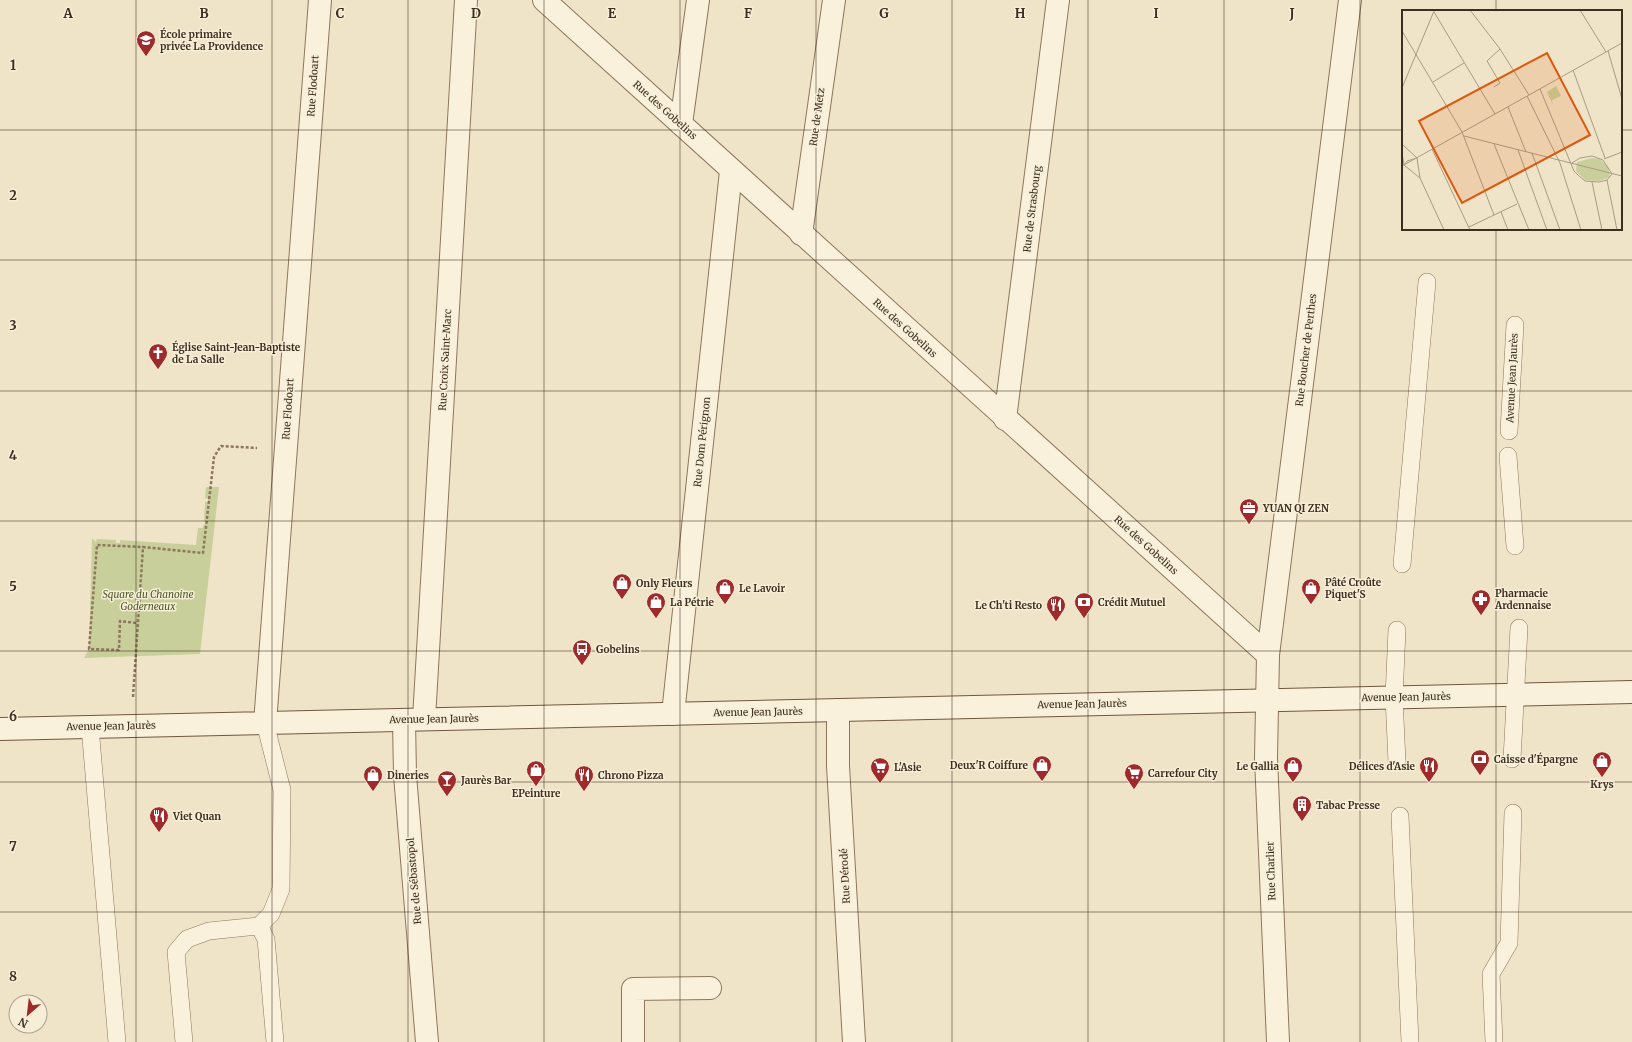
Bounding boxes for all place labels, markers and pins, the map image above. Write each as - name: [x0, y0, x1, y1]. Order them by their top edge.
- place label: École primaire privée La Providence: [160, 27, 264, 53]
- school or university icon: École primaire privée La Providence: [135, 29, 157, 57]
- place label: Église Saint-Jean-Baptiste de La Salle: [172, 340, 301, 366]
- church icon: Église Saint-Jean-Baptiste de La Salle: [147, 342, 169, 370]
- office icon: YUAN QI ZEN: [1238, 497, 1260, 525]
- place label: YUAN QI ZEN: [1262, 502, 1329, 515]
- shop icon: Only Fleurs: [611, 572, 633, 600]
- place label: Pâté Croûte Piquet'S: [1325, 576, 1382, 601]
- place label: Only Fleurs: [636, 577, 693, 590]
- shop icon: Le Lavoir: [714, 577, 736, 605]
- shop icon: Pâté Croûte Piquet'S: [1300, 577, 1322, 605]
- place label: Le Lavoir: [739, 582, 785, 595]
- place label: Pharmacie Ardennaise: [1494, 587, 1552, 612]
- pharmacy icon: Pharmacie Ardennaise: [1470, 588, 1492, 616]
- shop icon: La Pétrie: [645, 591, 667, 619]
- bank icon: Crédit Mutuel: [1073, 591, 1095, 619]
- restaurant icon: Le Ch'ti Resto: [1045, 594, 1067, 622]
- place label: La Pétrie: [670, 596, 715, 609]
- place label: Crédit Mutuel: [1098, 596, 1166, 609]
- place label: Le Ch'ti Resto: [975, 599, 1042, 612]
- bus stop icon: Gobelins: [571, 638, 593, 666]
- place label: Gobelins: [596, 643, 640, 656]
- bank icon: Caisse d'Épargne: [1469, 748, 1491, 776]
- shop icon: Krys: [1591, 750, 1613, 778]
- place label: Caisse d'Épargne: [1494, 752, 1579, 766]
- shop icon: Deux'R Coiffure: [1031, 754, 1053, 782]
- shop icon: Le Gallia: [1282, 755, 1304, 783]
- restaurant icon: Délices d'Asie: [1418, 755, 1440, 783]
- supermarket icon: L'Asie: [869, 756, 891, 784]
- shop icon: EPeinture: [525, 759, 547, 787]
- place label: Deux'R Coiffure: [950, 759, 1029, 772]
- place label: Le Gallia: [1236, 760, 1279, 773]
- place label: Délices d'Asie: [1349, 760, 1416, 773]
- place label: L'Asie: [894, 761, 922, 774]
- supermarket icon: Carrefour City: [1123, 762, 1145, 790]
- shop icon: Dineries: [362, 764, 384, 792]
- restaurant icon: Chrono Pizza: [573, 764, 595, 792]
- place label: Carrefour City: [1148, 767, 1218, 780]
- place label: Dineries: [387, 769, 429, 782]
- bar icon: Jaurès Bar: [436, 769, 458, 797]
- place label: Chrono Pizza: [598, 769, 664, 782]
- place label: Jaurès Bar: [460, 774, 512, 787]
- place label: Krys: [1590, 778, 1614, 791]
- place label: EPeinture: [512, 787, 561, 800]
- building icon: Tabac Presse: [1291, 794, 1313, 822]
- place label: Tabac Presse: [1316, 799, 1381, 812]
- restaurant icon: Viet Quan: [148, 805, 170, 833]
- place label: Viet Quan: [172, 810, 221, 823]

